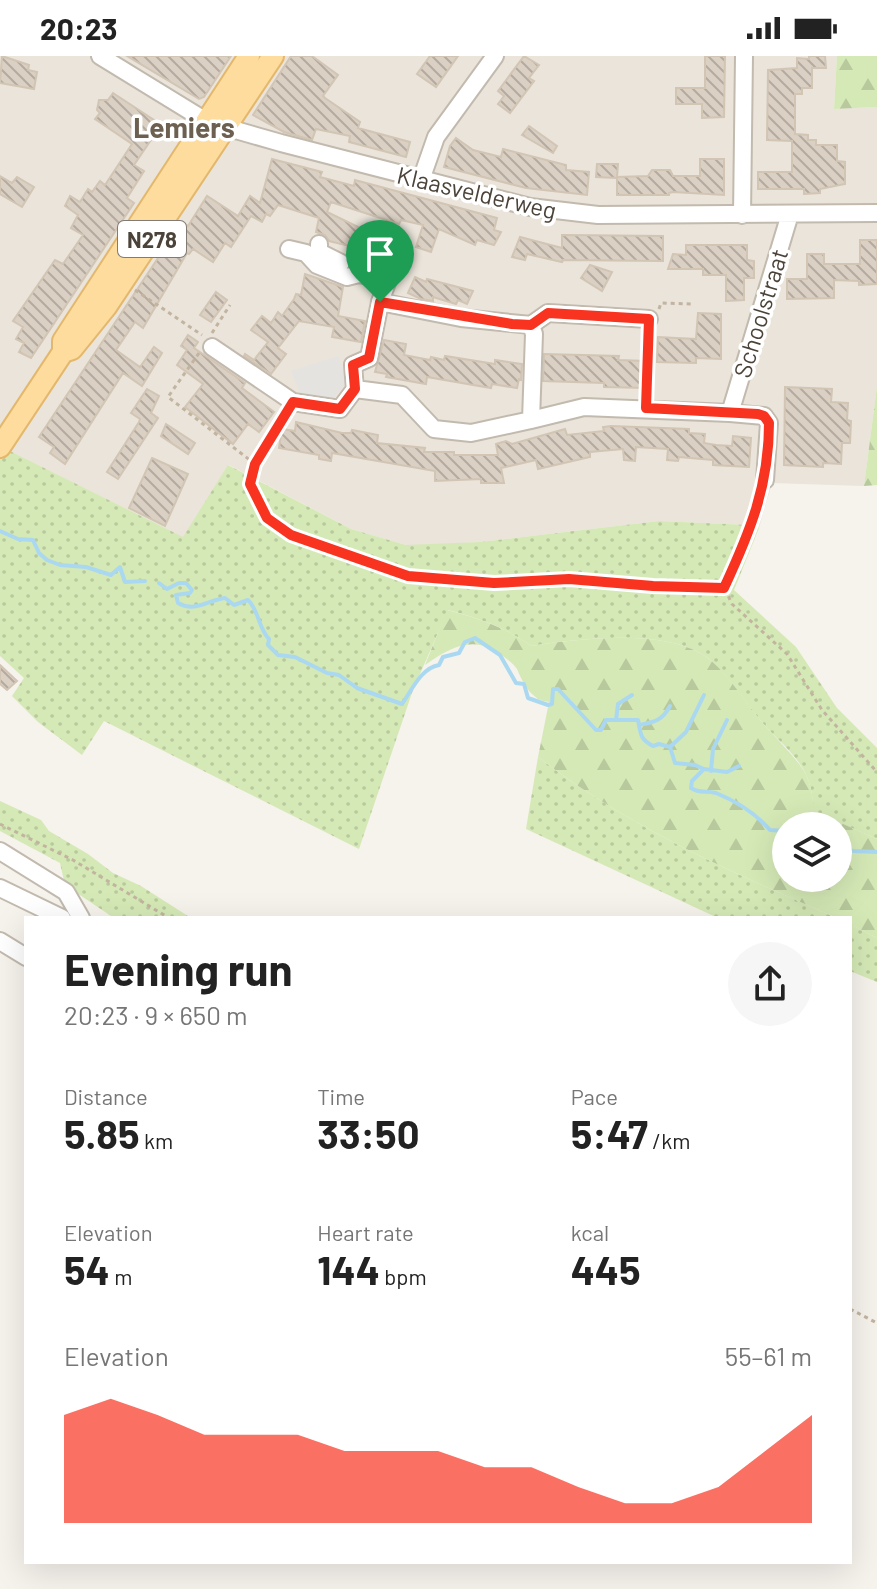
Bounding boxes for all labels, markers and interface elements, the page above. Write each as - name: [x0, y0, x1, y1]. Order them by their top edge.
- text: 20:23: [40, 10, 117, 46]
- district label: Lemiers: [133, 110, 235, 144]
- street label: Klaasvelderweg: [394, 160, 560, 224]
- pin: [346, 220, 414, 302]
- road number: N278: [118, 221, 186, 257]
- icon: arrive: [358, 232, 402, 276]
- street label: Schoolstraat: [727, 245, 793, 381]
- map controls: [772, 812, 852, 892]
- button: layers: [772, 812, 852, 892]
- text: Evening run: [64, 942, 293, 995]
- button: share: [728, 942, 812, 1026]
- text: 20:23 · 9 × 650 m: [64, 999, 248, 1030]
- text: Distance: [64, 1083, 148, 1109]
- text: Time: [317, 1083, 365, 1109]
- text: Pace: [571, 1083, 618, 1109]
- text: 5.85: [64, 1109, 140, 1157]
- text: 33:50: [317, 1109, 419, 1157]
- text: 5:47: [571, 1109, 648, 1157]
- text: km: [140, 1127, 173, 1153]
- text: /km: [648, 1127, 690, 1153]
- text: Elevation: [64, 1219, 153, 1245]
- text: Heart rate: [317, 1219, 414, 1245]
- text: kcal: [571, 1219, 609, 1245]
- text: 54: [64, 1245, 110, 1293]
- text: 144: [317, 1245, 380, 1293]
- text: 445: [571, 1245, 641, 1293]
- text: m: [110, 1263, 132, 1289]
- text: bpm: [380, 1263, 427, 1289]
- text: Elevation: [64, 1340, 169, 1371]
- text: 55–61 m: [725, 1340, 812, 1371]

